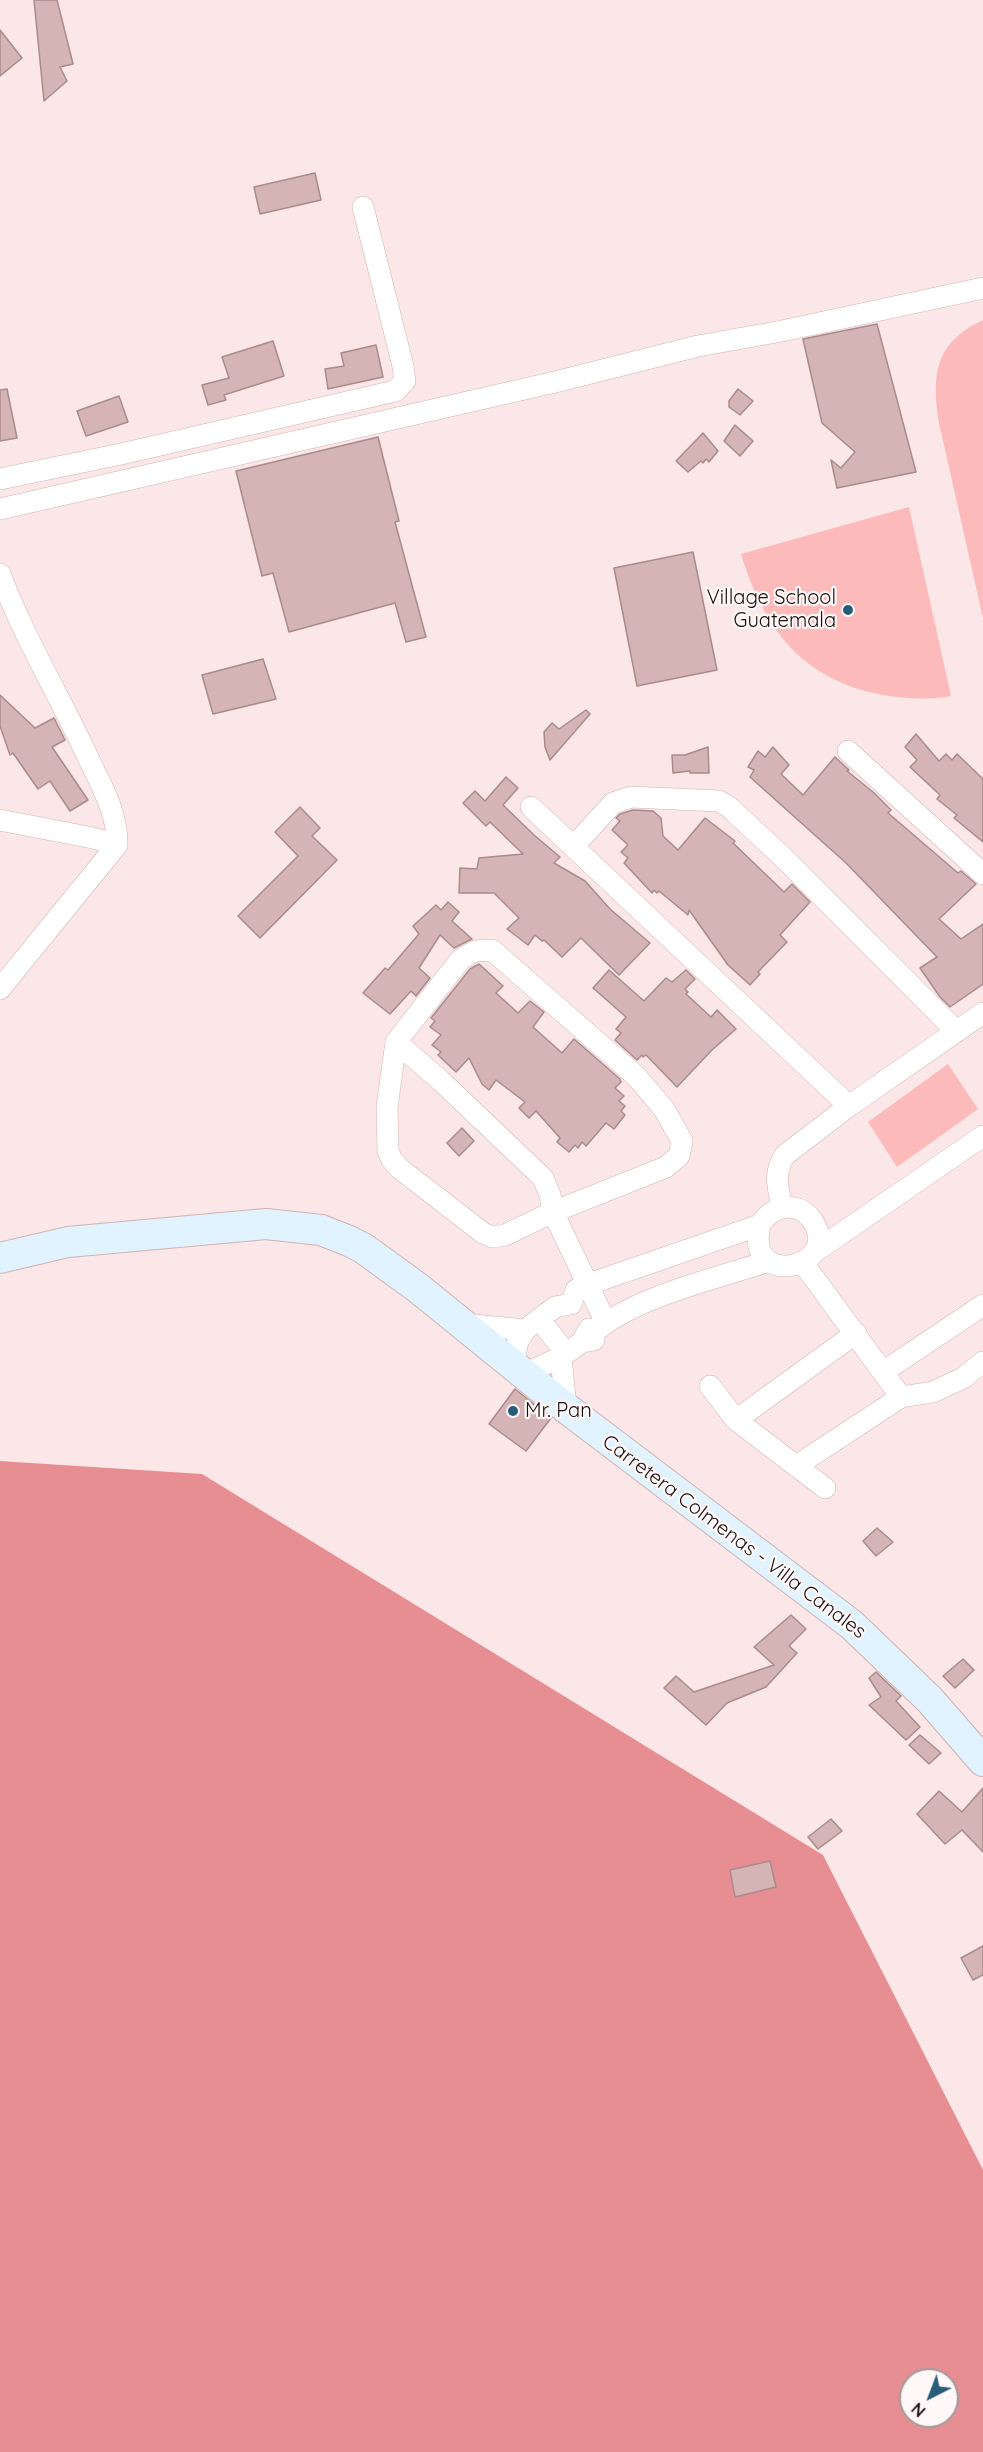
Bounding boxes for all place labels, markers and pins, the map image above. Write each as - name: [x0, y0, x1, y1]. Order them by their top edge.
- place label: Village School Guatemala: [707, 586, 836, 633]
- marker: Village School Guatemala: [841, 603, 855, 617]
- place label: Mr. Pan: [525, 1399, 592, 1423]
- marker: Mr. Pan: [506, 1404, 520, 1418]

